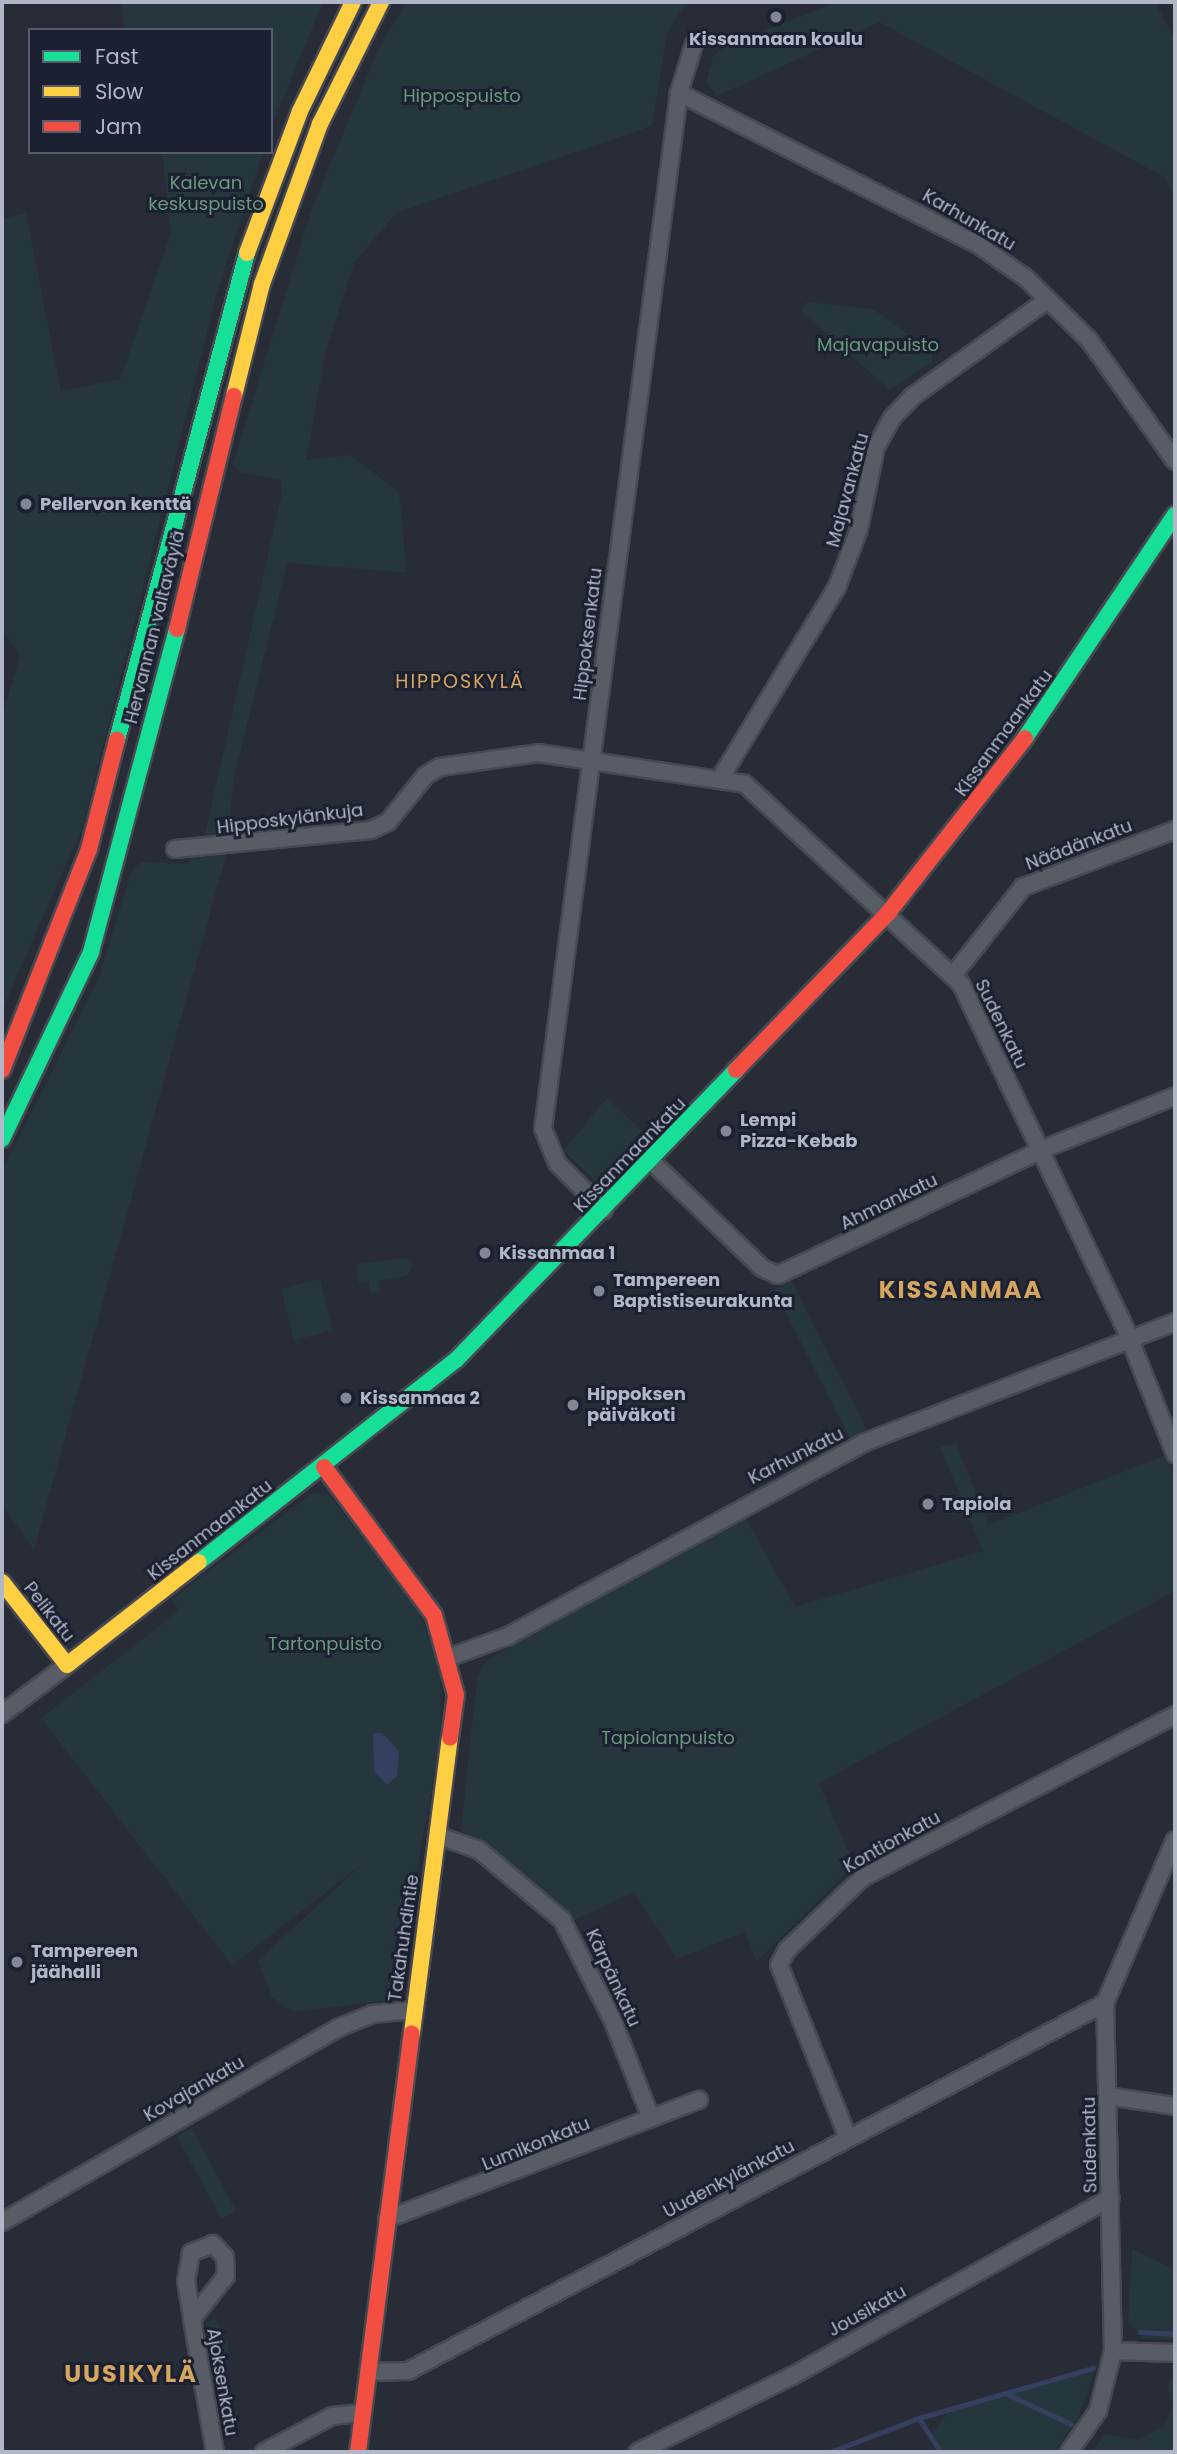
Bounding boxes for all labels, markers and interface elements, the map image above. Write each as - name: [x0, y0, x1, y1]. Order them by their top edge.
- marker: Kissanmaan koulu: [768, 9, 784, 25]
- legend: [28, 28, 273, 154]
- place label: Kissanmaan koulu: [689, 28, 863, 50]
- text: Fast: [95, 42, 138, 71]
- text: Slow: [95, 77, 143, 106]
- park label: Hippospuisto: [403, 85, 521, 107]
- text: Jam: [95, 112, 142, 141]
- park label: Kalevan keskuspuisto: [148, 173, 264, 216]
- street label: Karhunkatu: [919, 185, 1019, 255]
- park label: Majavapuisto: [817, 334, 939, 356]
- street label: Majavankatu: [822, 430, 874, 550]
- place label: Pellervon kenttä: [40, 493, 192, 515]
- marker: Pellervon kenttä: [18, 496, 34, 512]
- street label: Hervannan valtaväylä: [121, 528, 189, 726]
- street label: Hippoksenkatu: [569, 566, 607, 702]
- street label: Kissanmaankatu: [951, 665, 1057, 801]
- district label: HIPPOSKYLÄ: [397, 671, 523, 693]
- street label: Hipposkylänkuja: [216, 799, 364, 839]
- street label: Näädänkatu: [1023, 815, 1135, 875]
- street label: Sudenkatu: [970, 976, 1032, 1072]
- street label: Kissanmaankatu: [570, 1093, 690, 1217]
- place label: Lempi Pizza-Kebab: [740, 1110, 857, 1152]
- marker: Lempi Pizza-Kebab: [718, 1123, 734, 1139]
- street label: Ahmankatu: [837, 1169, 941, 1235]
- place label: Kissanmaa 1: [499, 1242, 615, 1264]
- marker: Kissanmaa 1: [477, 1245, 493, 1261]
- place label: Tampereen Baptistiseurakunta: [613, 1270, 793, 1312]
- district label: KISSANMAA: [880, 1276, 1042, 1304]
- marker: Tampereen Baptistiseurakunta: [591, 1283, 607, 1299]
- place label: Hippoksen päiväkoti: [587, 1384, 686, 1426]
- place label: Kissanmaa 2: [360, 1387, 480, 1409]
- marker: Kissanmaa 2: [338, 1390, 354, 1406]
- marker: Hippoksen päiväkoti: [565, 1397, 581, 1413]
- street label: Karhunkatu: [745, 1423, 847, 1489]
- street label: Kissanmaankatu: [144, 1475, 276, 1585]
- place label: Tapiola: [942, 1493, 1011, 1515]
- marker: Tapiola: [920, 1496, 936, 1512]
- street label: Pelikatu: [19, 1578, 79, 1646]
- park label: Tartonpuisto: [268, 1633, 382, 1655]
- park label: Tapiolanpuisto: [601, 1727, 735, 1749]
- street label: Kontionkatu: [840, 1807, 944, 1877]
- street label: Takahuhdintie: [384, 1873, 424, 2003]
- street label: Kärpänkatu: [581, 1926, 645, 2030]
- place label: Tampereen jäähalli: [31, 1941, 138, 1983]
- marker: Tampereen jäähalli: [9, 1954, 25, 1970]
- street label: Kovajankatu: [140, 2052, 248, 2126]
- street label: Sudenkatu: [1078, 2097, 1102, 2193]
- street label: Lumikonkatu: [479, 2113, 593, 2175]
- street label: Uudenkylänkatu: [660, 2135, 798, 2223]
- street label: Jousikatu: [824, 2281, 910, 2341]
- street label: Ajoksenkatu: [202, 2326, 242, 2438]
- district label: UUSIKYLÄ: [65, 2360, 197, 2388]

